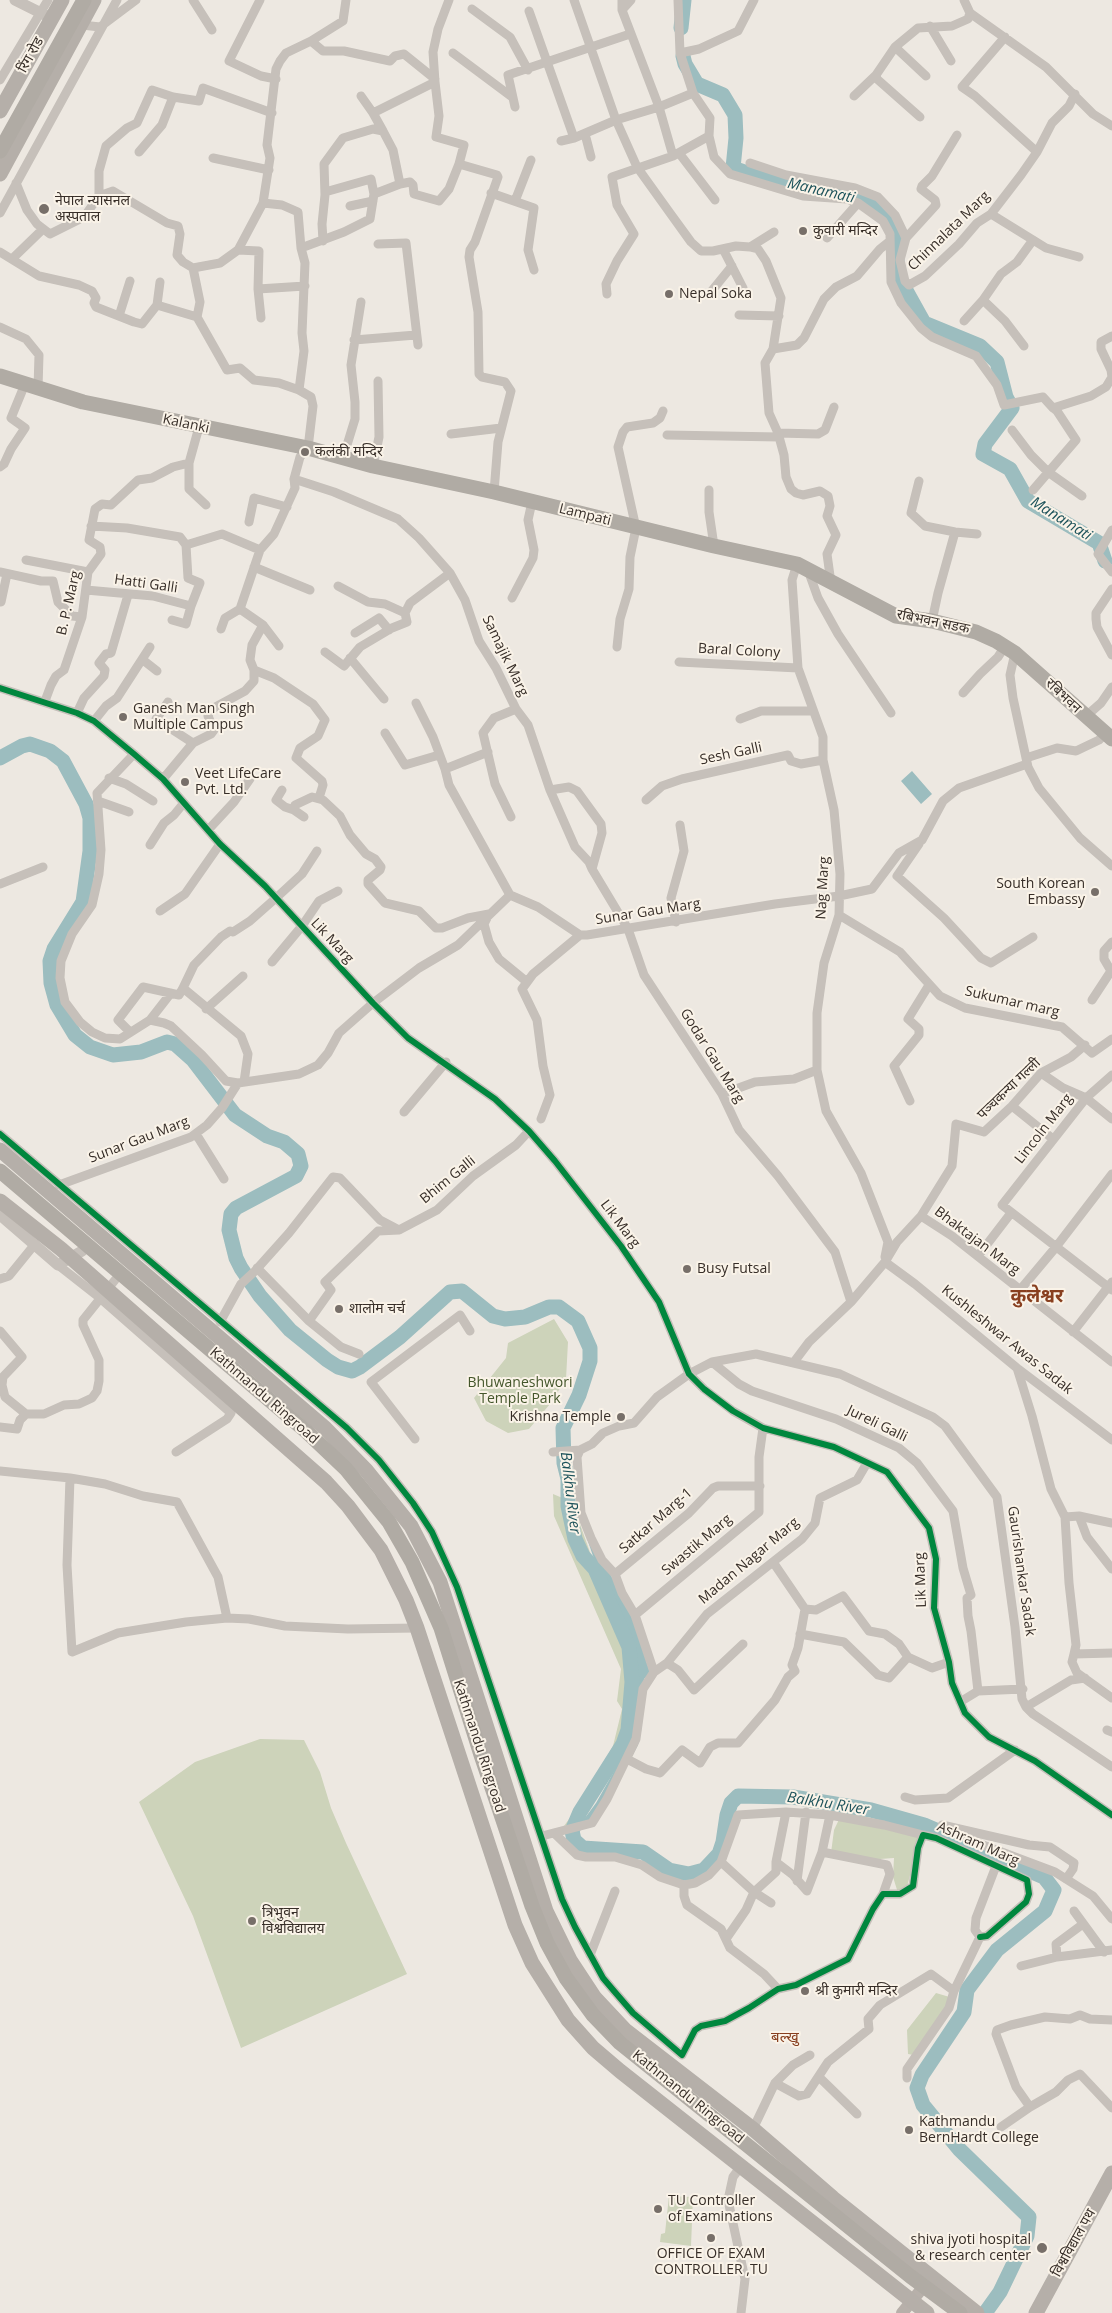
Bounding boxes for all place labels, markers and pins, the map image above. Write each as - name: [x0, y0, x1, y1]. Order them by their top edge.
- place label: नेपाल न्यासनल अस्पताल: [55, 193, 130, 226]
- marker: नेपाल न्यासनल अस्पताल: [37, 202, 51, 216]
- place label: कुवारी मन्दिर: [813, 223, 878, 239]
- marker: कुवारी मन्दिर: [797, 225, 809, 237]
- place label: Nepal Soka: [679, 286, 752, 302]
- marker: Nepal Soka: [663, 288, 675, 300]
- place label: कलंकी मन्दिर: [315, 444, 383, 460]
- marker: कलंकी मन्दिर: [299, 446, 311, 458]
- place label: Ganesh Man Singh Multiple Campus: [133, 701, 255, 734]
- marker: Ganesh Man Singh Multiple Campus: [117, 711, 129, 723]
- place label: Veet LifeCare Pvt. Ltd.: [195, 766, 281, 799]
- marker: Veet LifeCare Pvt. Ltd.: [179, 776, 191, 788]
- place label: South Korean Embassy: [996, 876, 1085, 909]
- marker: South Korean Embassy: [1089, 886, 1101, 898]
- place label: Busy Futsal: [697, 1261, 771, 1277]
- marker: Busy Futsal: [681, 1263, 693, 1275]
- place label: शालोम चर्च: [349, 1301, 405, 1317]
- marker: शालोम चर्च: [333, 1303, 345, 1315]
- place label: Krishna Temple: [509, 1409, 611, 1425]
- marker: Krishna Temple: [615, 1411, 627, 1423]
- place label: त्रिभुवन विश्वविद्यालय: [262, 1905, 325, 1938]
- marker: त्रिभुवन विश्वविद्यालय: [246, 1915, 258, 1927]
- place label: श्री कुमारी मन्दिर: [815, 1983, 897, 1999]
- marker: श्री कुमारी मन्दिर: [799, 1985, 811, 1997]
- place label: Kathmandu BernHardt College: [919, 2114, 1039, 2146]
- marker: Kathmandu BernHardt College: [903, 2124, 915, 2136]
- place label: TU Controller of Examinations: [668, 2193, 773, 2226]
- marker: TU Controller of Examinations: [652, 2203, 664, 2215]
- marker: OFFICE OF EXAM CONTROLLER ,TU: [705, 2232, 717, 2244]
- place label: shiva jyoti hospital & research center: [911, 2232, 1031, 2264]
- marker: shiva jyoti hospital & research center: [1035, 2241, 1049, 2255]
- place label: OFFICE OF EXAM CONTROLLER ,TU: [654, 2246, 768, 2278]

